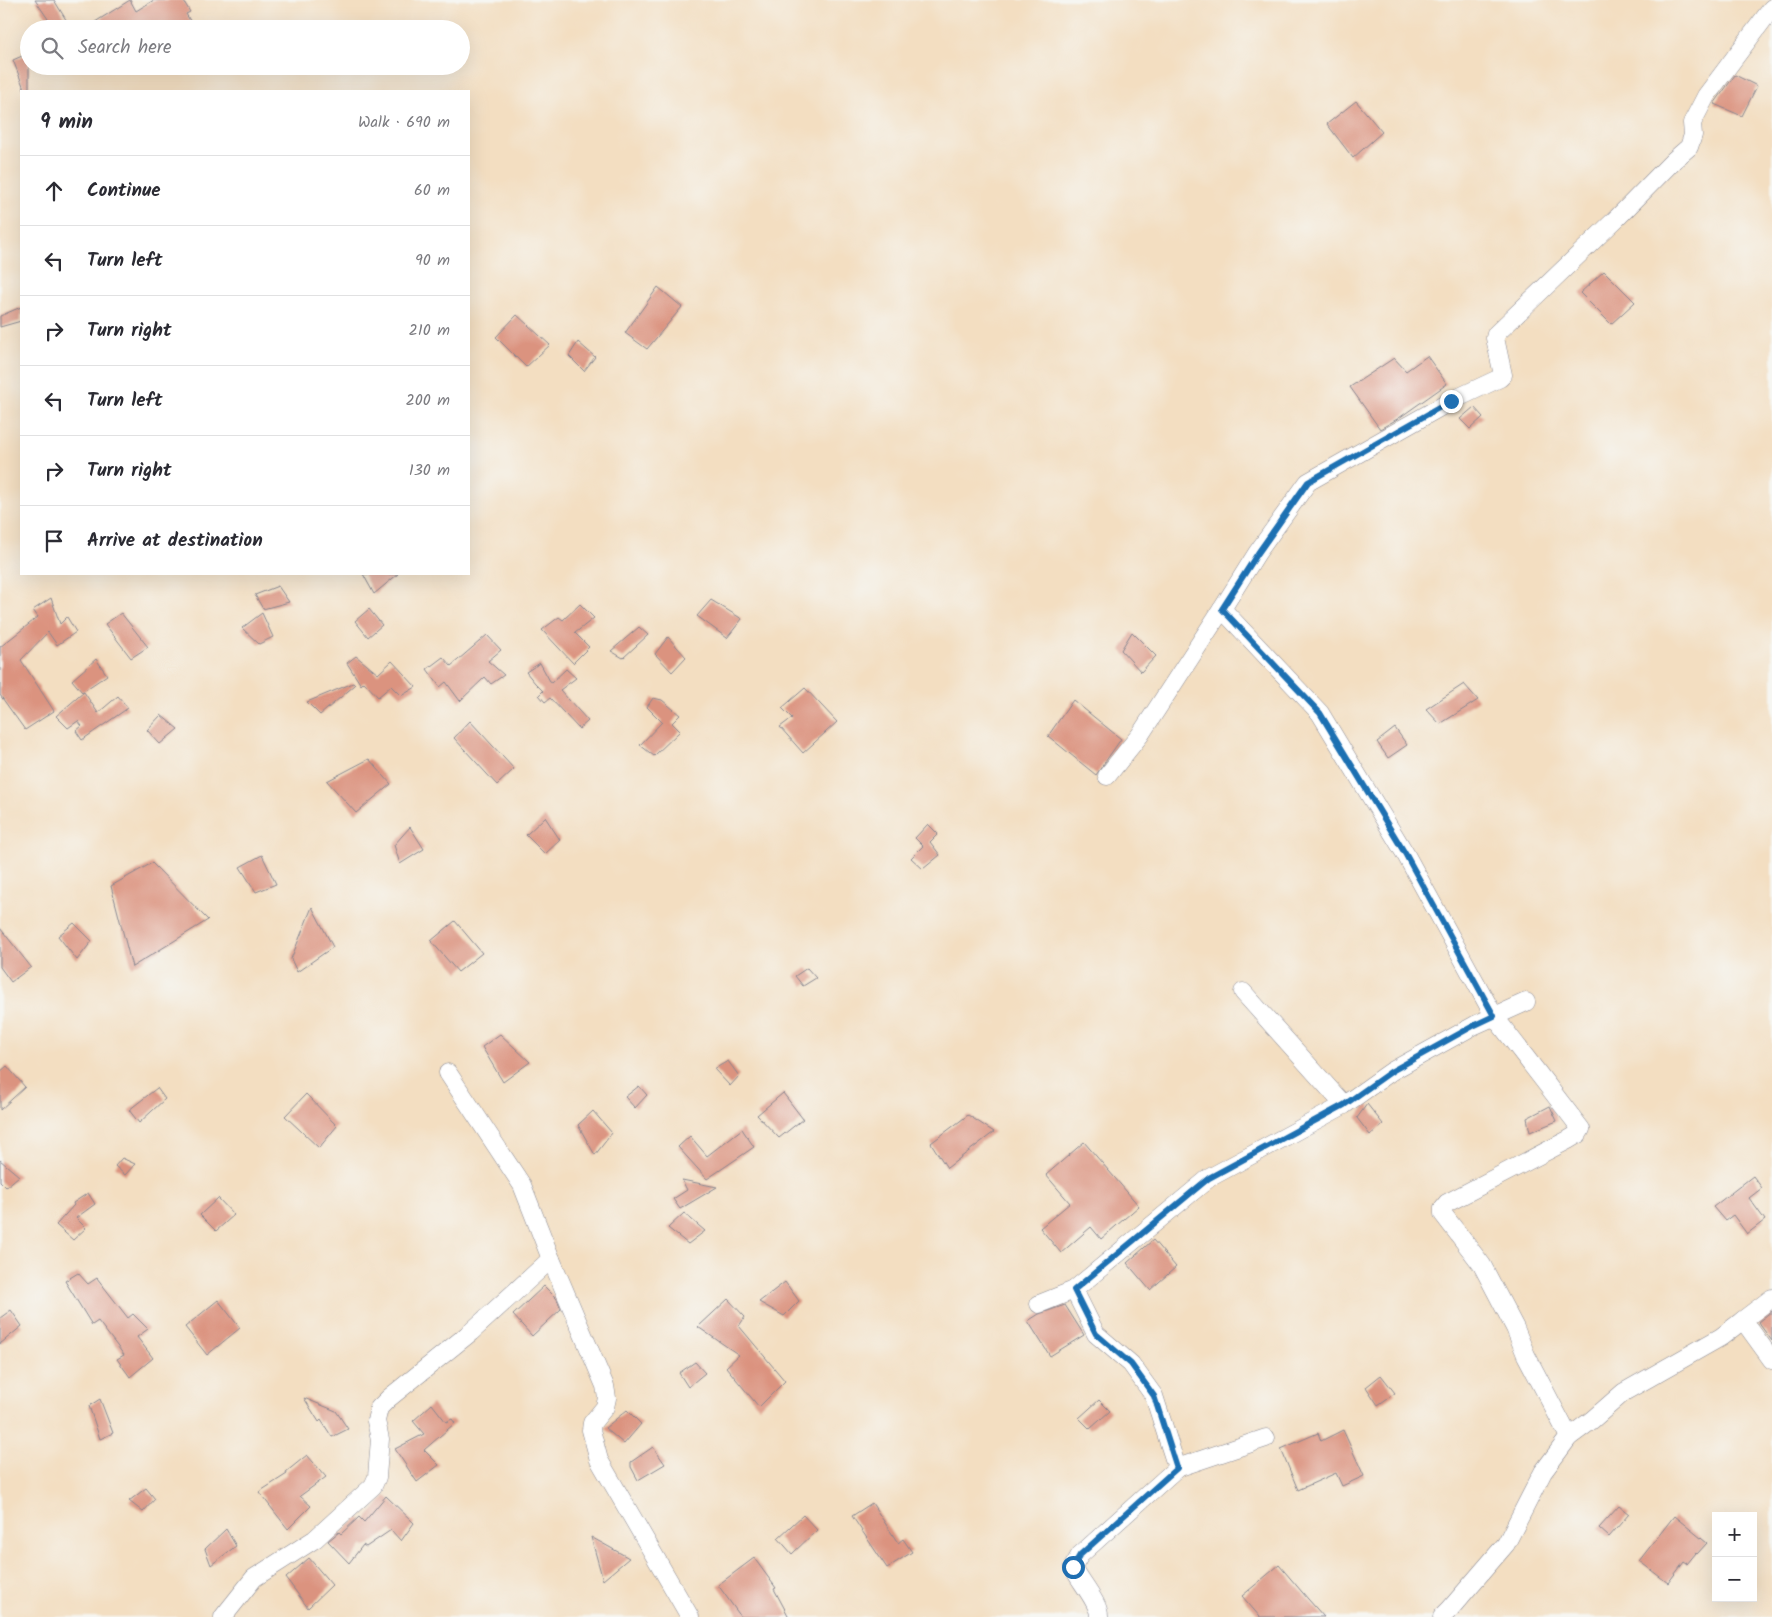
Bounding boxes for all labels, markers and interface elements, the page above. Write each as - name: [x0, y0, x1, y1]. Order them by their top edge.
- search box: [20, 20, 470, 75]
- text: Search here: [78, 33, 172, 63]
- icon: search: [38, 34, 66, 62]
- text: 9 min: [40, 106, 93, 139]
- text: Walk · 690 m: [358, 110, 450, 135]
- text: Continue: [87, 176, 160, 206]
- icon: ahead: [40, 177, 68, 205]
- text: 60 m: [414, 178, 450, 203]
- text: Turn left: [87, 246, 162, 276]
- icon: left: [40, 247, 68, 275]
- text: 90 m: [415, 248, 450, 273]
- text: Turn right: [87, 316, 172, 346]
- icon: right: [40, 317, 68, 345]
- text: 210 m: [409, 318, 450, 343]
- text: Turn left: [87, 386, 162, 416]
- icon: left: [40, 387, 68, 415]
- text: 200 m: [406, 388, 450, 413]
- route end: [1440, 390, 1463, 413]
- text: Turn right: [87, 456, 172, 486]
- icon: right: [40, 457, 68, 485]
- text: 130 m: [409, 458, 450, 483]
- text: Arrive at destination: [87, 526, 263, 556]
- icon: arrive: [40, 527, 68, 555]
- map controls: [1712, 1512, 1757, 1602]
- button: +: [1712, 1512, 1757, 1557]
- route start: [1062, 1556, 1085, 1579]
- button: −: [1712, 1557, 1757, 1602]

